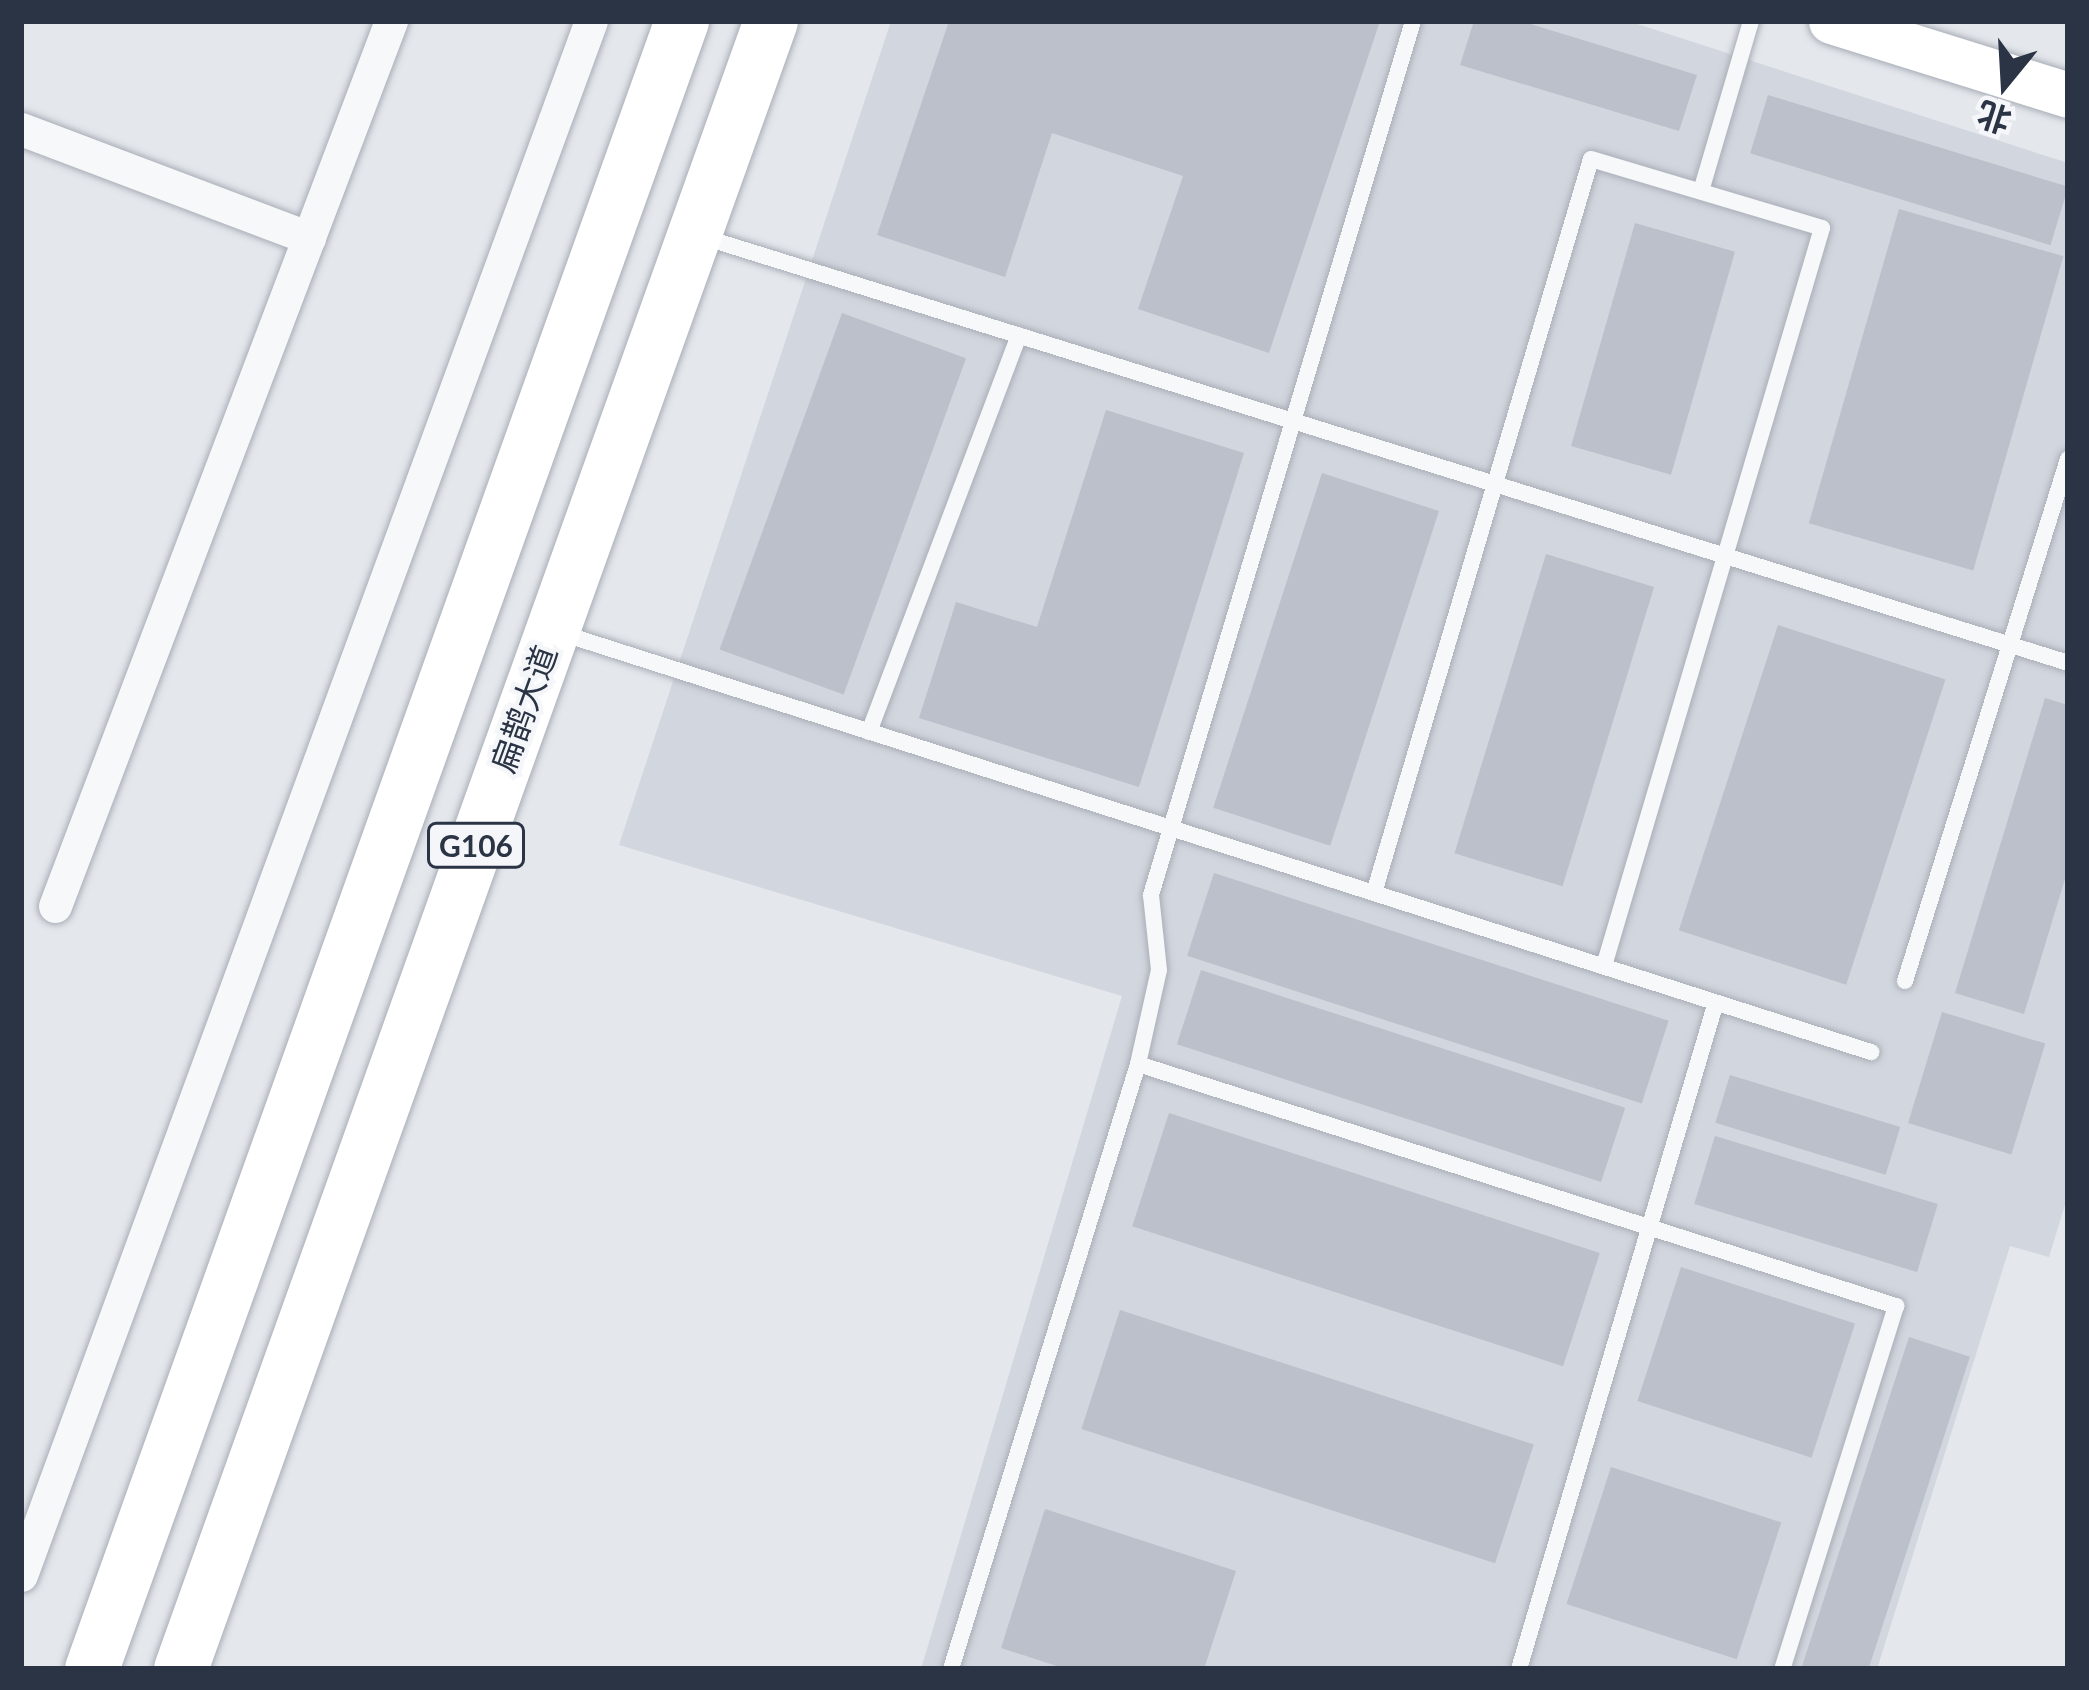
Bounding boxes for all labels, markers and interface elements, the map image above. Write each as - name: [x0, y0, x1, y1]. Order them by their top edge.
- north arrow: [1945, 24, 2065, 144]
- text: 北: [1972, 94, 2016, 142]
- street label: 扁鹊大道: [483, 640, 565, 778]
- road number: G106: [425, 821, 527, 869]

